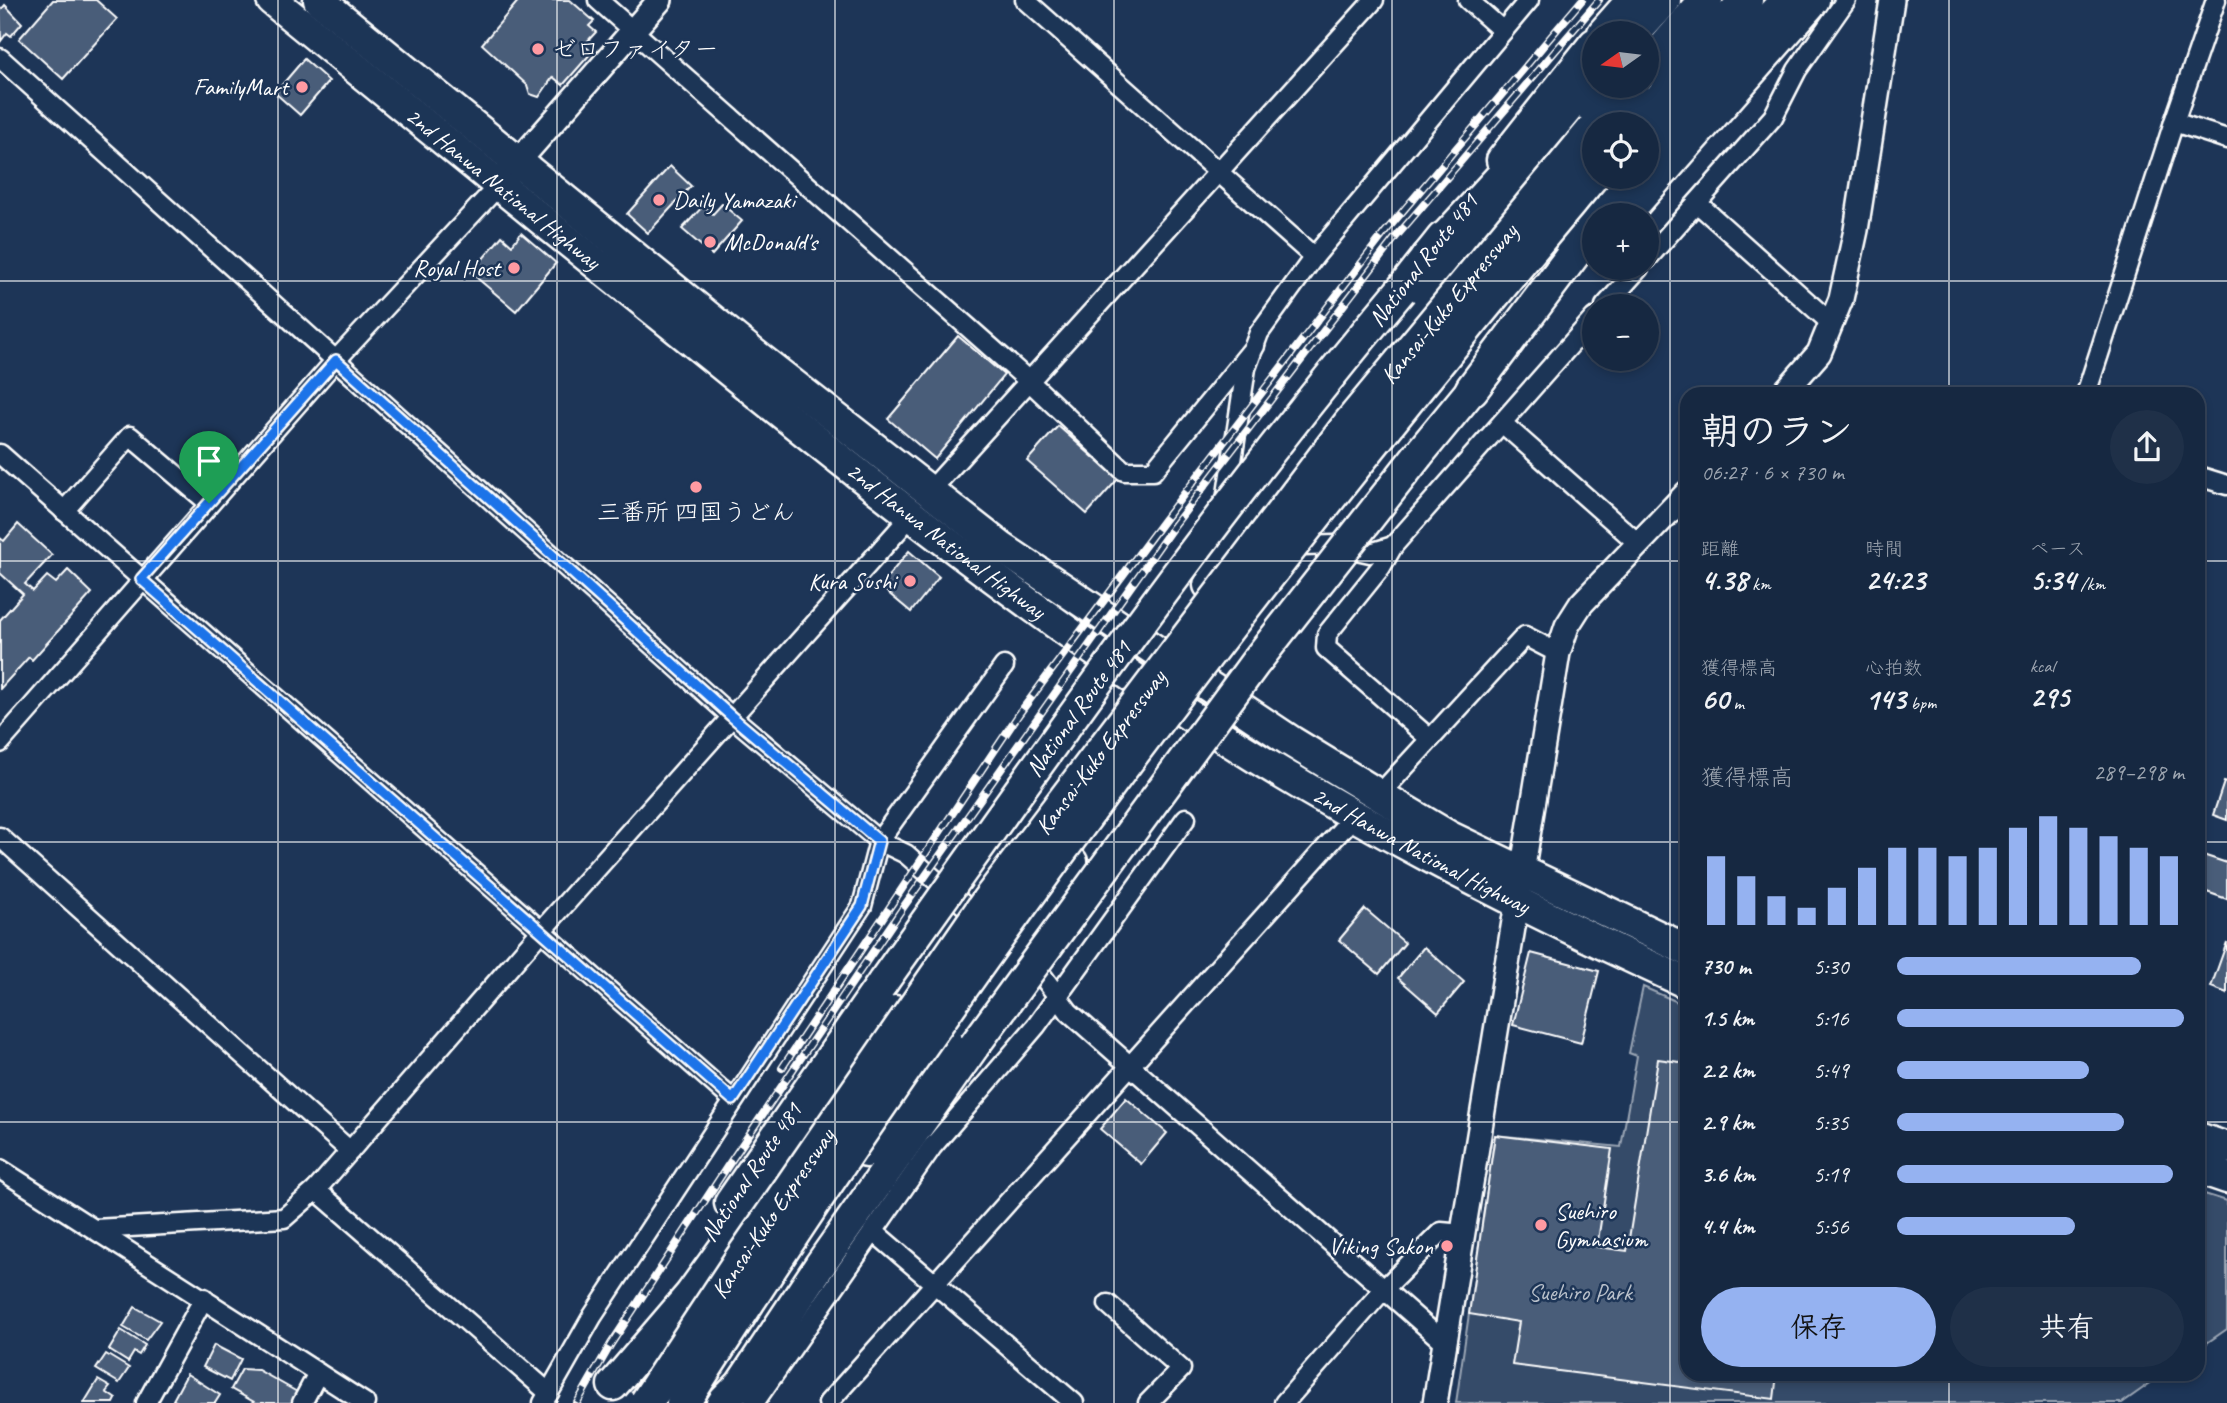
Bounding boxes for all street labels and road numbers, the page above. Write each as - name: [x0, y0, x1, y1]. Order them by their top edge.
- street label: 2nd Hanwa National Highway: [399, 100, 608, 277]
- street label: National Route 481: [1362, 186, 1485, 333]
- street label: Kansai-Kuko Expressway: [1374, 216, 1525, 390]
- street label: 2nd Hanwa National Highway: [840, 455, 1053, 627]
- street label: National Route 481: [1019, 634, 1138, 783]
- street label: Kansai-Kuko Expressway: [1028, 662, 1174, 841]
- street label: 2nd Hanwa National Highway: [1307, 780, 1536, 922]
- street label: National Route 481: [694, 1096, 809, 1247]
- street label: Kansai-Kuko Expressway: [704, 1121, 842, 1304]

